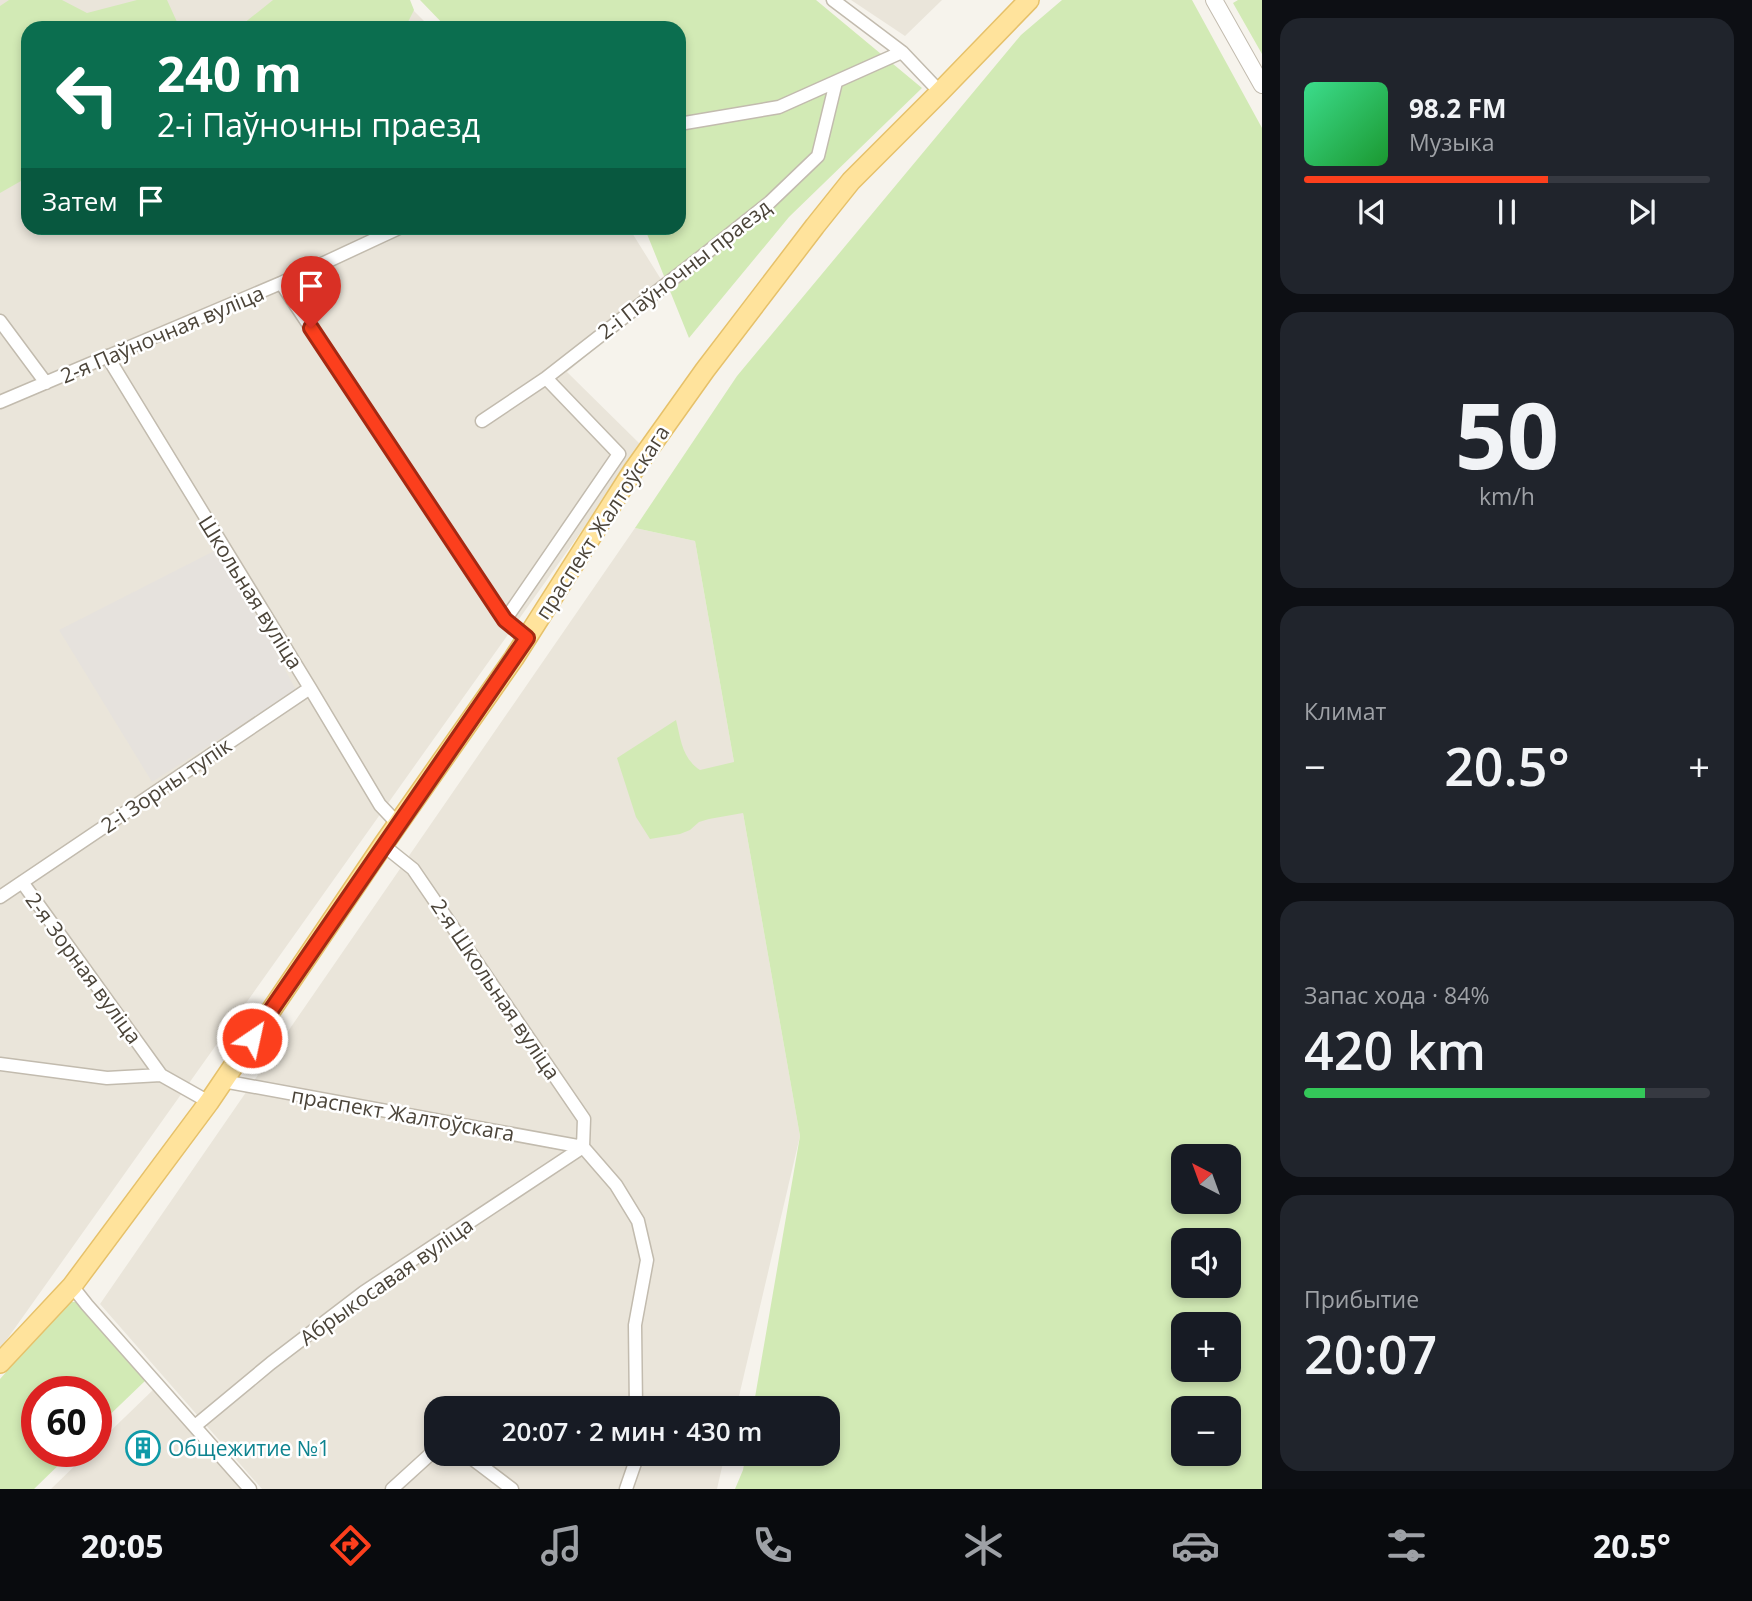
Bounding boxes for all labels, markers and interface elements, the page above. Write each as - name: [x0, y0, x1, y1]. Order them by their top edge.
- text: 240 m: [157, 40, 302, 106]
- icon: left: [42, 49, 133, 140]
- text: 98.2 FM: [1409, 90, 1507, 126]
- text: 2-і Паўночны праезд: [157, 103, 480, 146]
- text: Музыка: [1409, 126, 1495, 158]
- icon: arrive: [132, 182, 170, 220]
- text: Затем: [42, 183, 118, 219]
- street label: 2-і Паўночны праезд: [592, 193, 776, 345]
- icon: previous: [1353, 193, 1391, 231]
- icon: pause: [1488, 193, 1526, 231]
- icon: next: [1623, 193, 1661, 231]
- pin: [281, 256, 341, 328]
- icon: arrive: [292, 267, 330, 305]
- street label: 2-я Паўночная вуліца: [56, 278, 268, 390]
- text: 50: [1455, 372, 1559, 496]
- street label: праспект Жалтоўскага: [529, 419, 675, 625]
- text: km/h: [1479, 480, 1535, 512]
- street label: Школьная вуліца: [192, 510, 310, 674]
- text: Климат: [1304, 695, 1386, 727]
- text: 20.5°: [1444, 730, 1570, 801]
- street label: 2-і Зорны тупік: [95, 731, 237, 839]
- text: −: [1304, 740, 1326, 792]
- text: +: [1688, 740, 1710, 792]
- street label: 2-я Зорная вуліца: [20, 887, 148, 1049]
- street label: 2-я Школьная вуліца: [425, 893, 567, 1085]
- text: Запас хода · 84%: [1304, 979, 1489, 1011]
- position arrow: [215, 1001, 289, 1075]
- text: 420 km: [1304, 1014, 1486, 1085]
- street label: праспект Жалтоўскага: [289, 1081, 517, 1147]
- north arrow: [1171, 1144, 1241, 1214]
- map controls: [1171, 1144, 1241, 1466]
- street label: Абрыкосавая вуліца: [294, 1211, 478, 1351]
- button: sound: [1171, 1228, 1241, 1298]
- text: Прибытие: [1304, 1283, 1419, 1315]
- button: +: [1171, 1312, 1241, 1382]
- text: 20:07: [1304, 1318, 1437, 1389]
- speed limit sign: 60: [21, 1376, 112, 1467]
- button: −: [1171, 1396, 1241, 1466]
- text: 20:07 · 2 мин · 430 m: [502, 1413, 762, 1449]
- building icon: Общежитие №1: [124, 1429, 162, 1467]
- place label: Общежитие №1: [168, 1434, 330, 1462]
- icon: directions: [326, 1521, 375, 1570]
- icon: music: [537, 1521, 586, 1570]
- icon: phone: [748, 1521, 797, 1570]
- icon: climate: [959, 1521, 1008, 1570]
- icon: car: [1171, 1521, 1220, 1570]
- icon: filters: [1382, 1521, 1431, 1570]
- text: 20:05: [81, 1524, 163, 1567]
- text: 20.5°: [1593, 1524, 1671, 1567]

